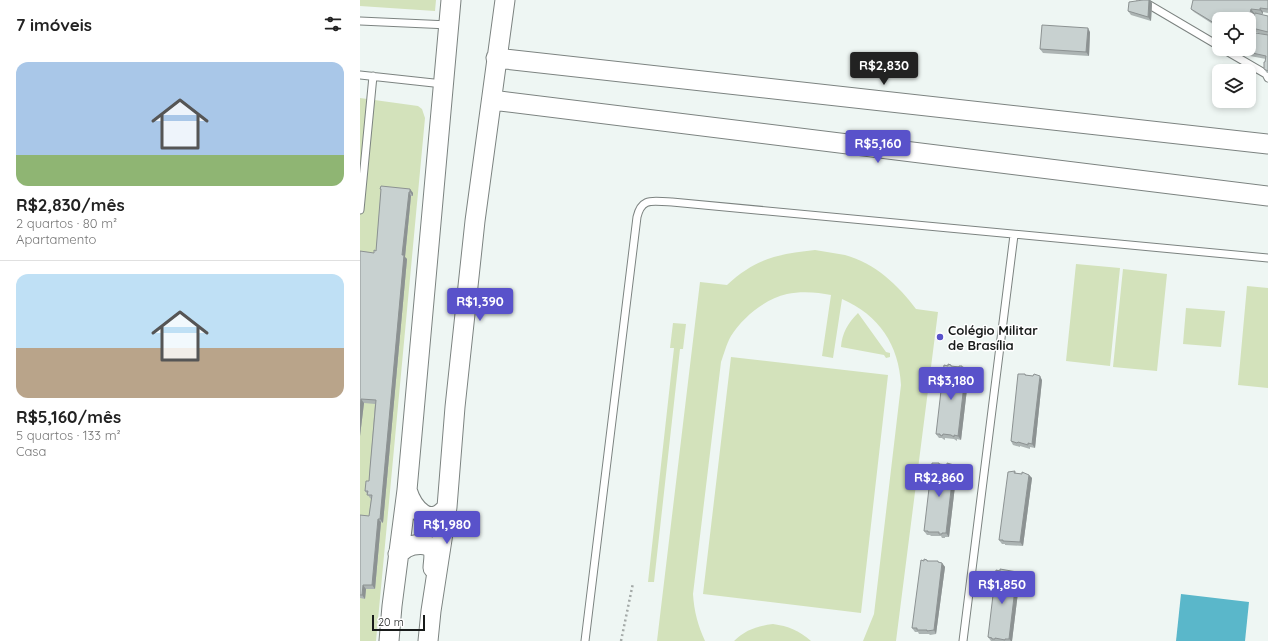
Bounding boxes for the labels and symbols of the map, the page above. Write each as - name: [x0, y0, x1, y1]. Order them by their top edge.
- pin: R$2,830: [847, 52, 921, 86]
- pin: R$5,160: [841, 130, 915, 164]
- pin: R$1,390: [443, 288, 517, 322]
- place label: Colégio Militar de Brasília: [948, 322, 1038, 353]
- marker: Colégio Militar de Brasília: [935, 332, 945, 342]
- pin: R$3,180: [914, 367, 988, 401]
- pin: R$2,860: [902, 464, 976, 498]
- pin: R$1,980: [410, 511, 484, 545]
- pin: R$1,850: [965, 571, 1039, 605]
- scale bar: [372, 613, 425, 632]

